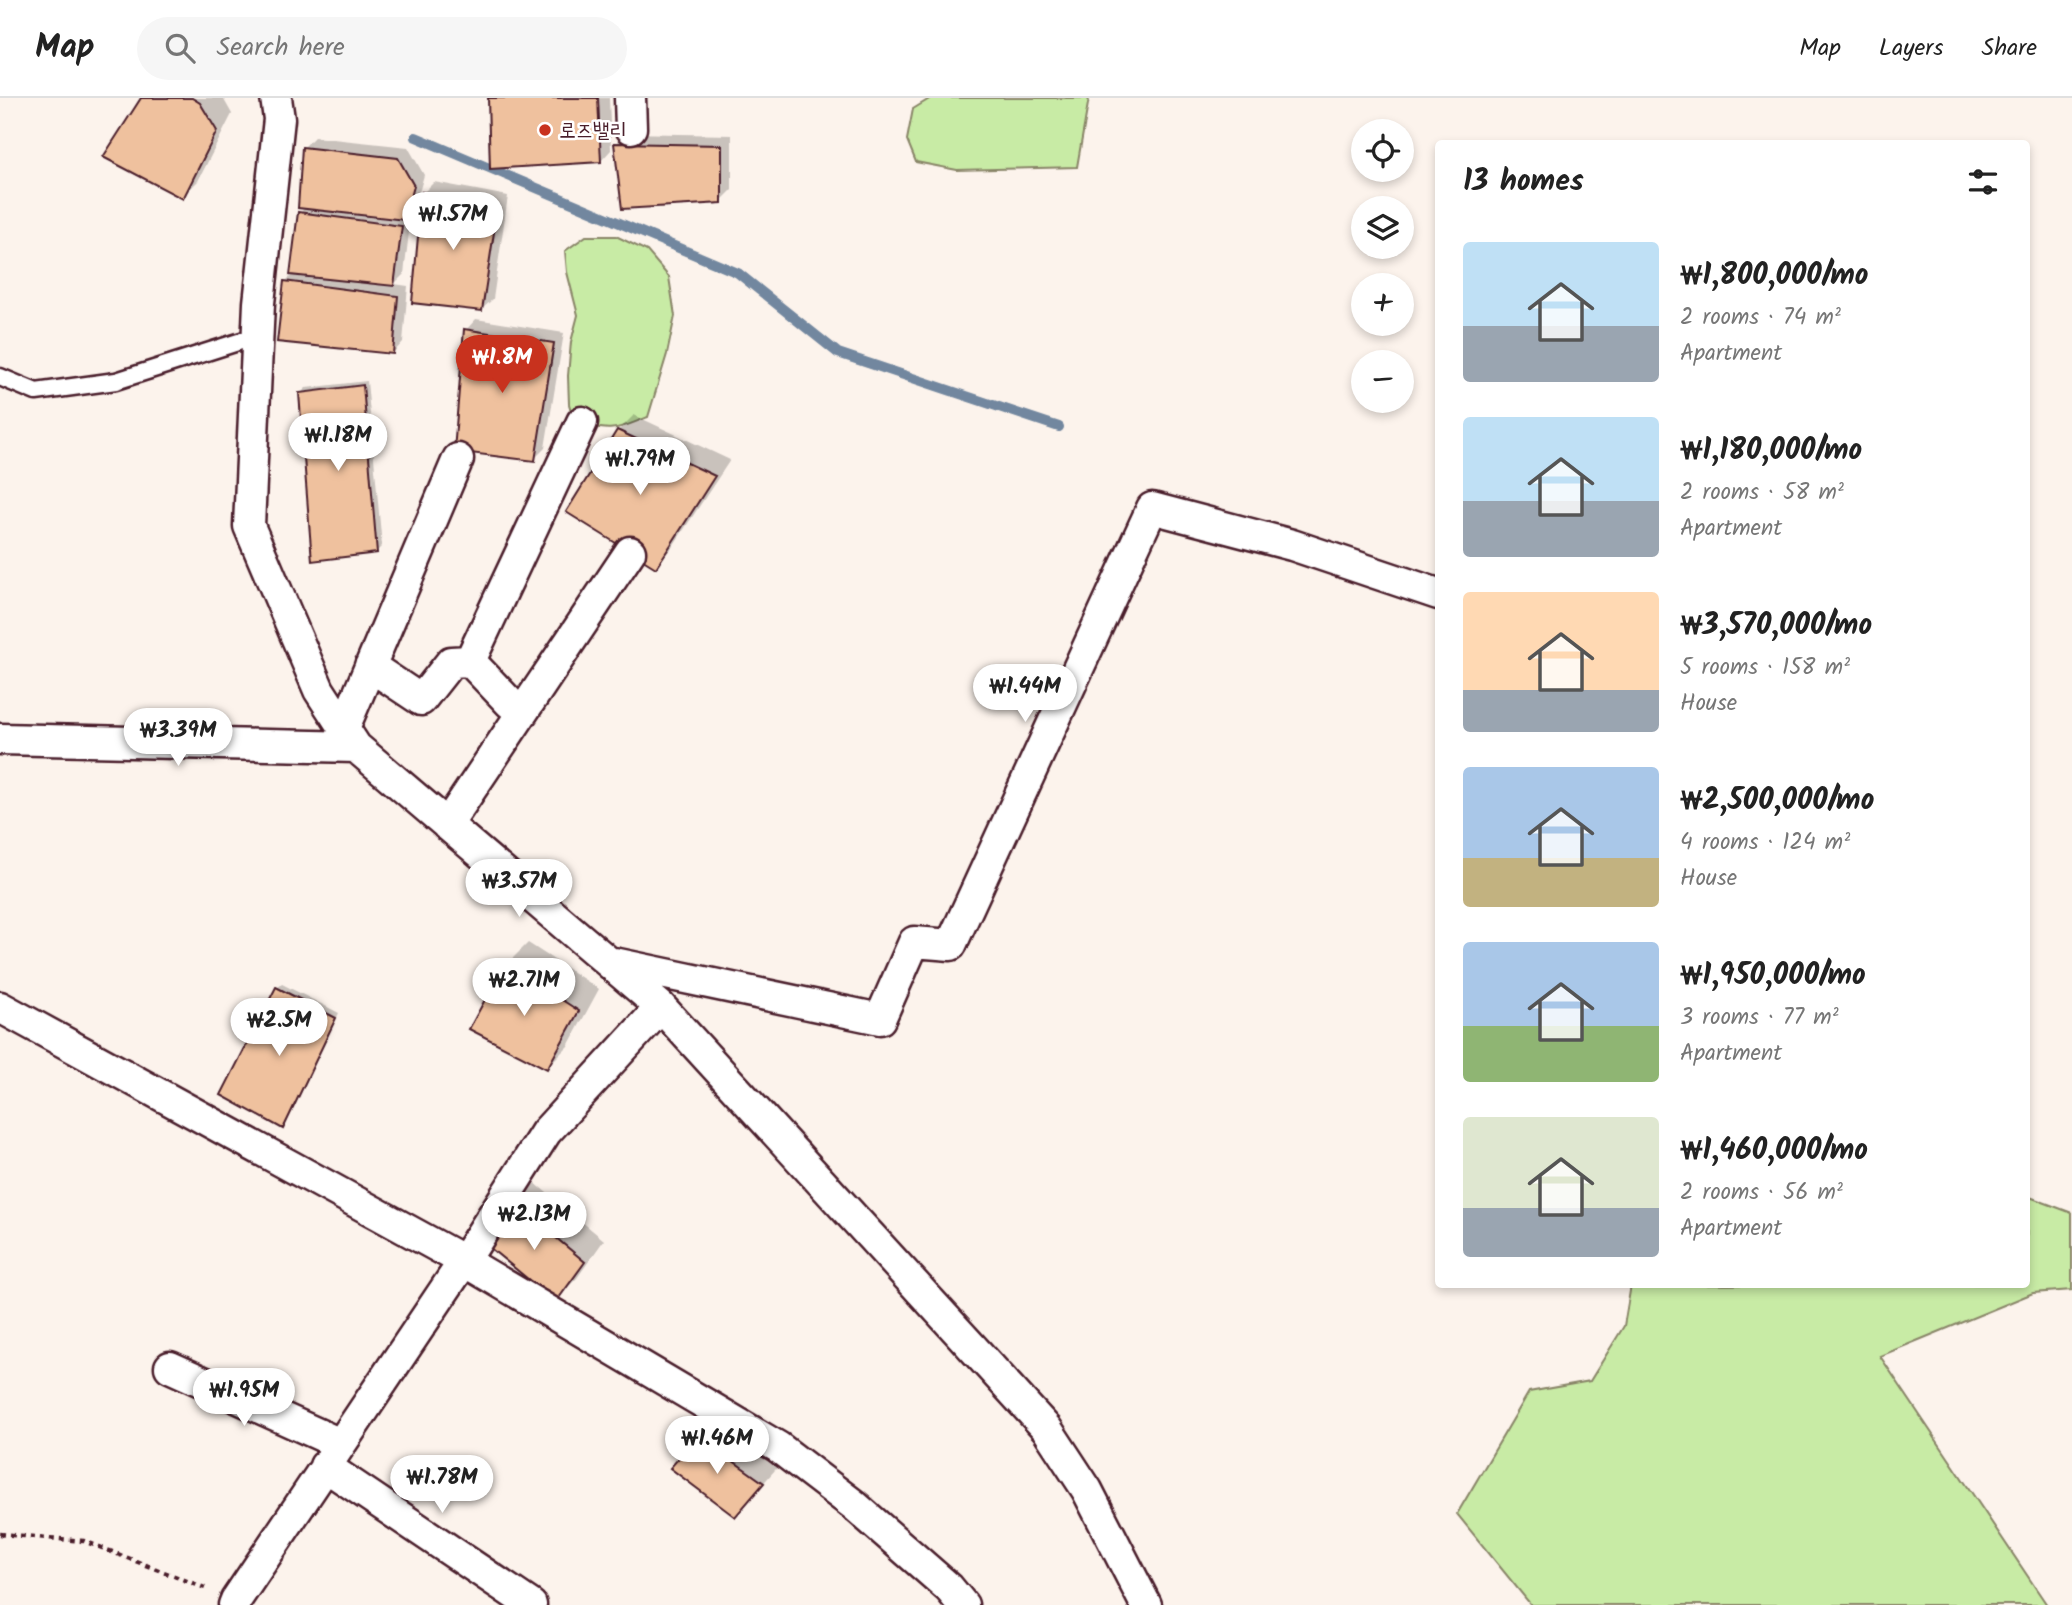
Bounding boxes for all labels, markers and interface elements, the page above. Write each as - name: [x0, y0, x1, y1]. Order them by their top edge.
- search box: [137, 17, 627, 80]
- text: Map: [35, 22, 95, 75]
- text: Search here: [217, 27, 345, 69]
- icon: search: [161, 29, 199, 67]
- text: Map: [1799, 29, 1841, 68]
- text: Layers: [1879, 29, 1943, 68]
- text: Share: [1981, 29, 2037, 68]
- place label: 로즈밸리: [559, 115, 627, 148]
- map controls: [1351, 119, 1414, 413]
- button: locate: [1351, 119, 1414, 182]
- marker: 로즈밸리: [537, 122, 553, 138]
- text: 13 homes: [1463, 158, 1584, 206]
- icon: filters: [1964, 163, 2002, 201]
- pin: ₩1.57M: [396, 192, 510, 252]
- button: layers: [1351, 196, 1414, 259]
- text: ₩1.57M: [418, 197, 488, 233]
- text: ₩1,800,000/mo: [1680, 252, 1868, 300]
- icon: home: [1519, 270, 1603, 354]
- button: +: [1351, 273, 1414, 336]
- text: 2 rooms · 74 m²: [1680, 300, 1841, 336]
- pin: ₩1.8M: [453, 336, 551, 395]
- text: Apartment: [1680, 336, 1782, 372]
- text: ₩1.8M: [472, 340, 532, 376]
- button: −: [1351, 350, 1414, 413]
- pin: ₩1.18M: [281, 414, 395, 473]
- text: ₩1.18M: [304, 418, 372, 454]
- text: ₩1,180,000/mo: [1680, 427, 1862, 475]
- pin: ₩1.79M: [583, 438, 697, 497]
- text: ₩1.79M: [605, 442, 675, 478]
- icon: home: [1519, 445, 1603, 529]
- text: 2 rooms · 58 m²: [1680, 475, 1844, 511]
- text: Apartment: [1680, 511, 1782, 547]
- text: ₩3,570,000/mo: [1680, 602, 1872, 650]
- icon: home: [1519, 620, 1603, 704]
- text: 5 rooms · 158 m²: [1680, 650, 1850, 686]
- pin: ₩1.44M: [968, 664, 1082, 724]
- text: ₩1.44M: [989, 669, 1061, 705]
- text: House: [1680, 686, 1737, 722]
- pin: ₩3.39M: [121, 708, 235, 768]
- text: ₩3.39M: [140, 713, 216, 749]
- text: ₩2,500,000/mo: [1680, 777, 1874, 825]
- icon: home: [1519, 795, 1603, 879]
- text: 4 rooms · 124 m²: [1680, 825, 1850, 861]
- pin: ₩3.57M: [462, 860, 576, 919]
- text: House: [1680, 861, 1737, 897]
- text: ₩3.57M: [481, 864, 557, 900]
- text: ₩1,950,000/mo: [1680, 952, 1866, 1000]
- pin: ₩2.71M: [467, 958, 581, 1018]
- text: ₩2.71M: [488, 963, 560, 999]
- icon: home: [1519, 970, 1603, 1054]
- pin: ₩2.5M: [230, 998, 328, 1058]
- text: 3 rooms · 77 m²: [1680, 1000, 1839, 1036]
- text: ₩2.5M: [246, 1003, 312, 1039]
- text: Apartment: [1680, 1036, 1782, 1072]
- text: ₩1,460,000/mo: [1680, 1127, 1868, 1175]
- icon: home: [1519, 1145, 1603, 1229]
- text: 2 rooms · 56 m²: [1680, 1175, 1843, 1211]
- pin: ₩2.13M: [477, 1192, 591, 1252]
- text: ₩2.13M: [498, 1197, 570, 1233]
- text: Apartment: [1680, 1211, 1782, 1247]
- pin: ₩1.95M: [187, 1368, 301, 1428]
- text: ₩1.95M: [209, 1373, 279, 1409]
- pin: ₩1.46M: [660, 1416, 774, 1476]
- text: ₩1.46M: [681, 1421, 753, 1457]
- pin: ₩1.78M: [385, 1456, 499, 1515]
- text: ₩1.78M: [406, 1460, 478, 1496]

